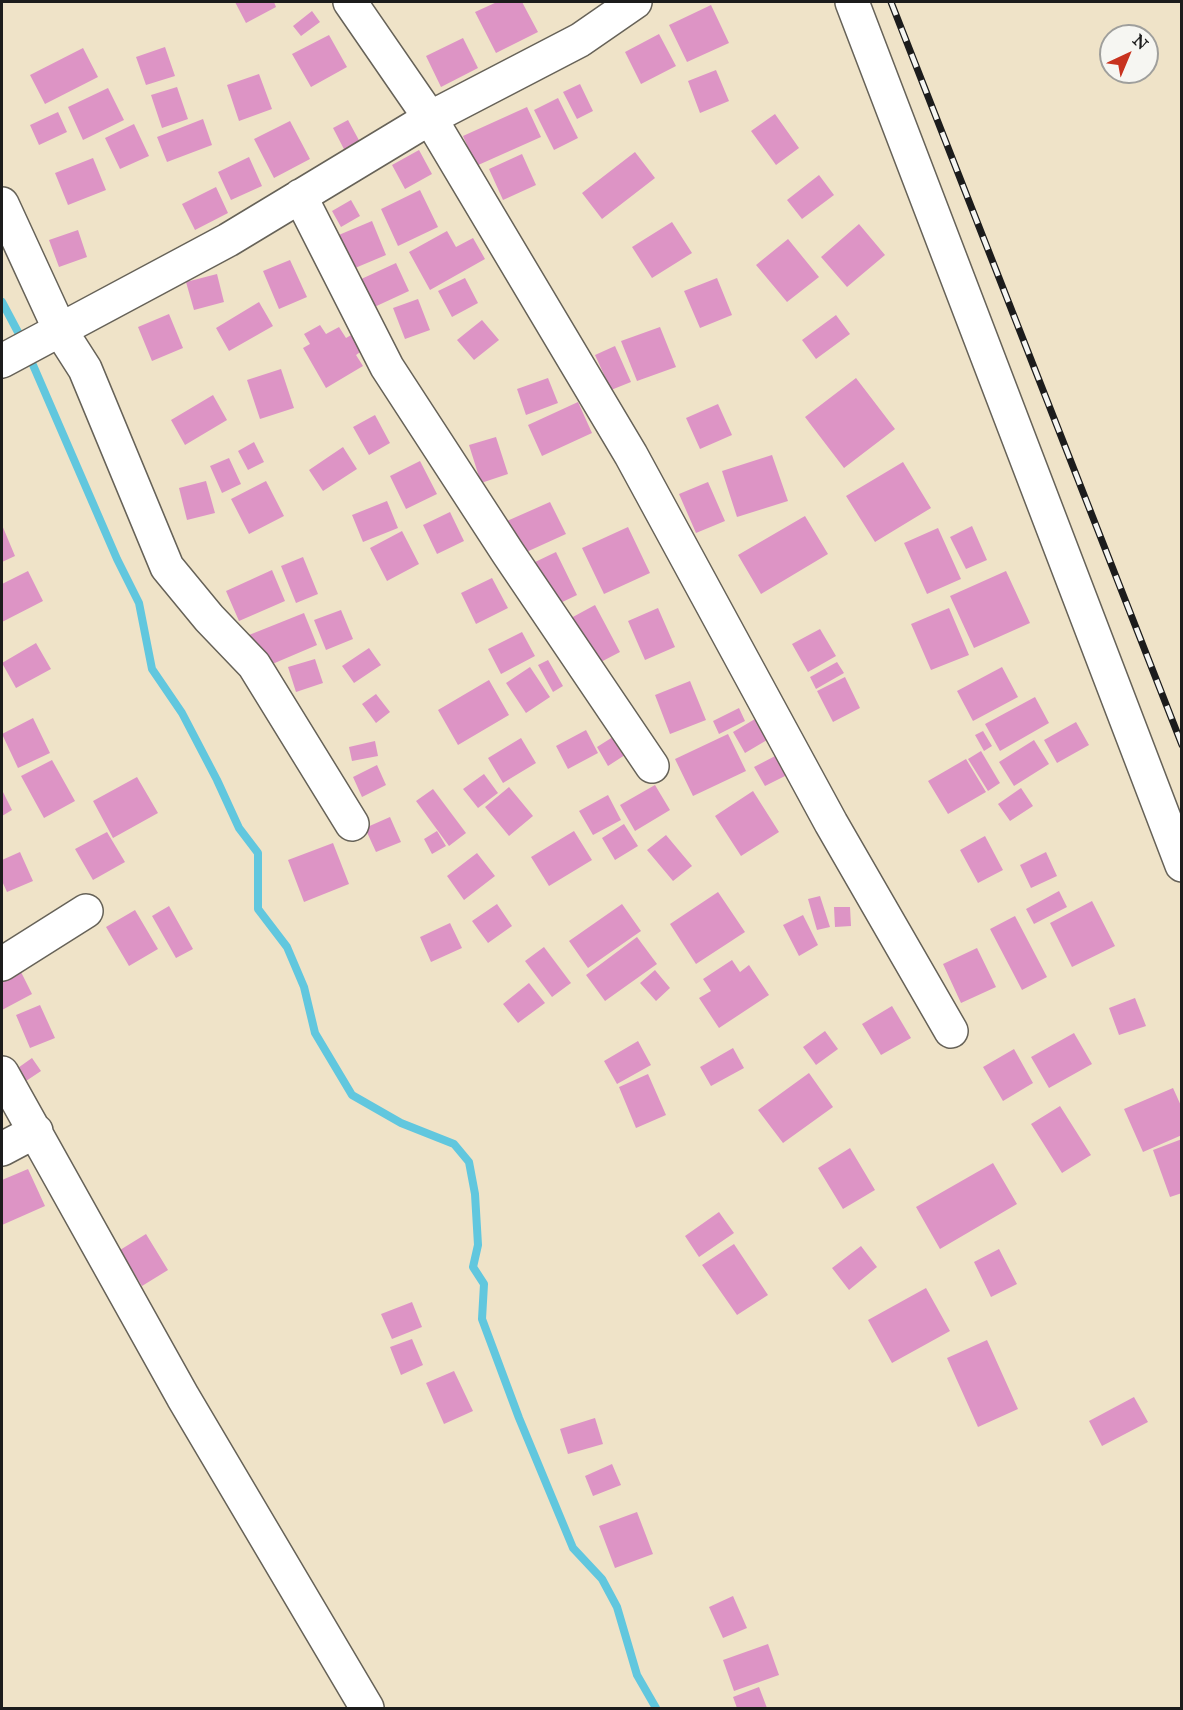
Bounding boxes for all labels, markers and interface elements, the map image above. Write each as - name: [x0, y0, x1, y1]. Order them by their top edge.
- north arrow: [1099, 24, 1159, 84]
- text: N: [1129, 31, 1152, 54]

